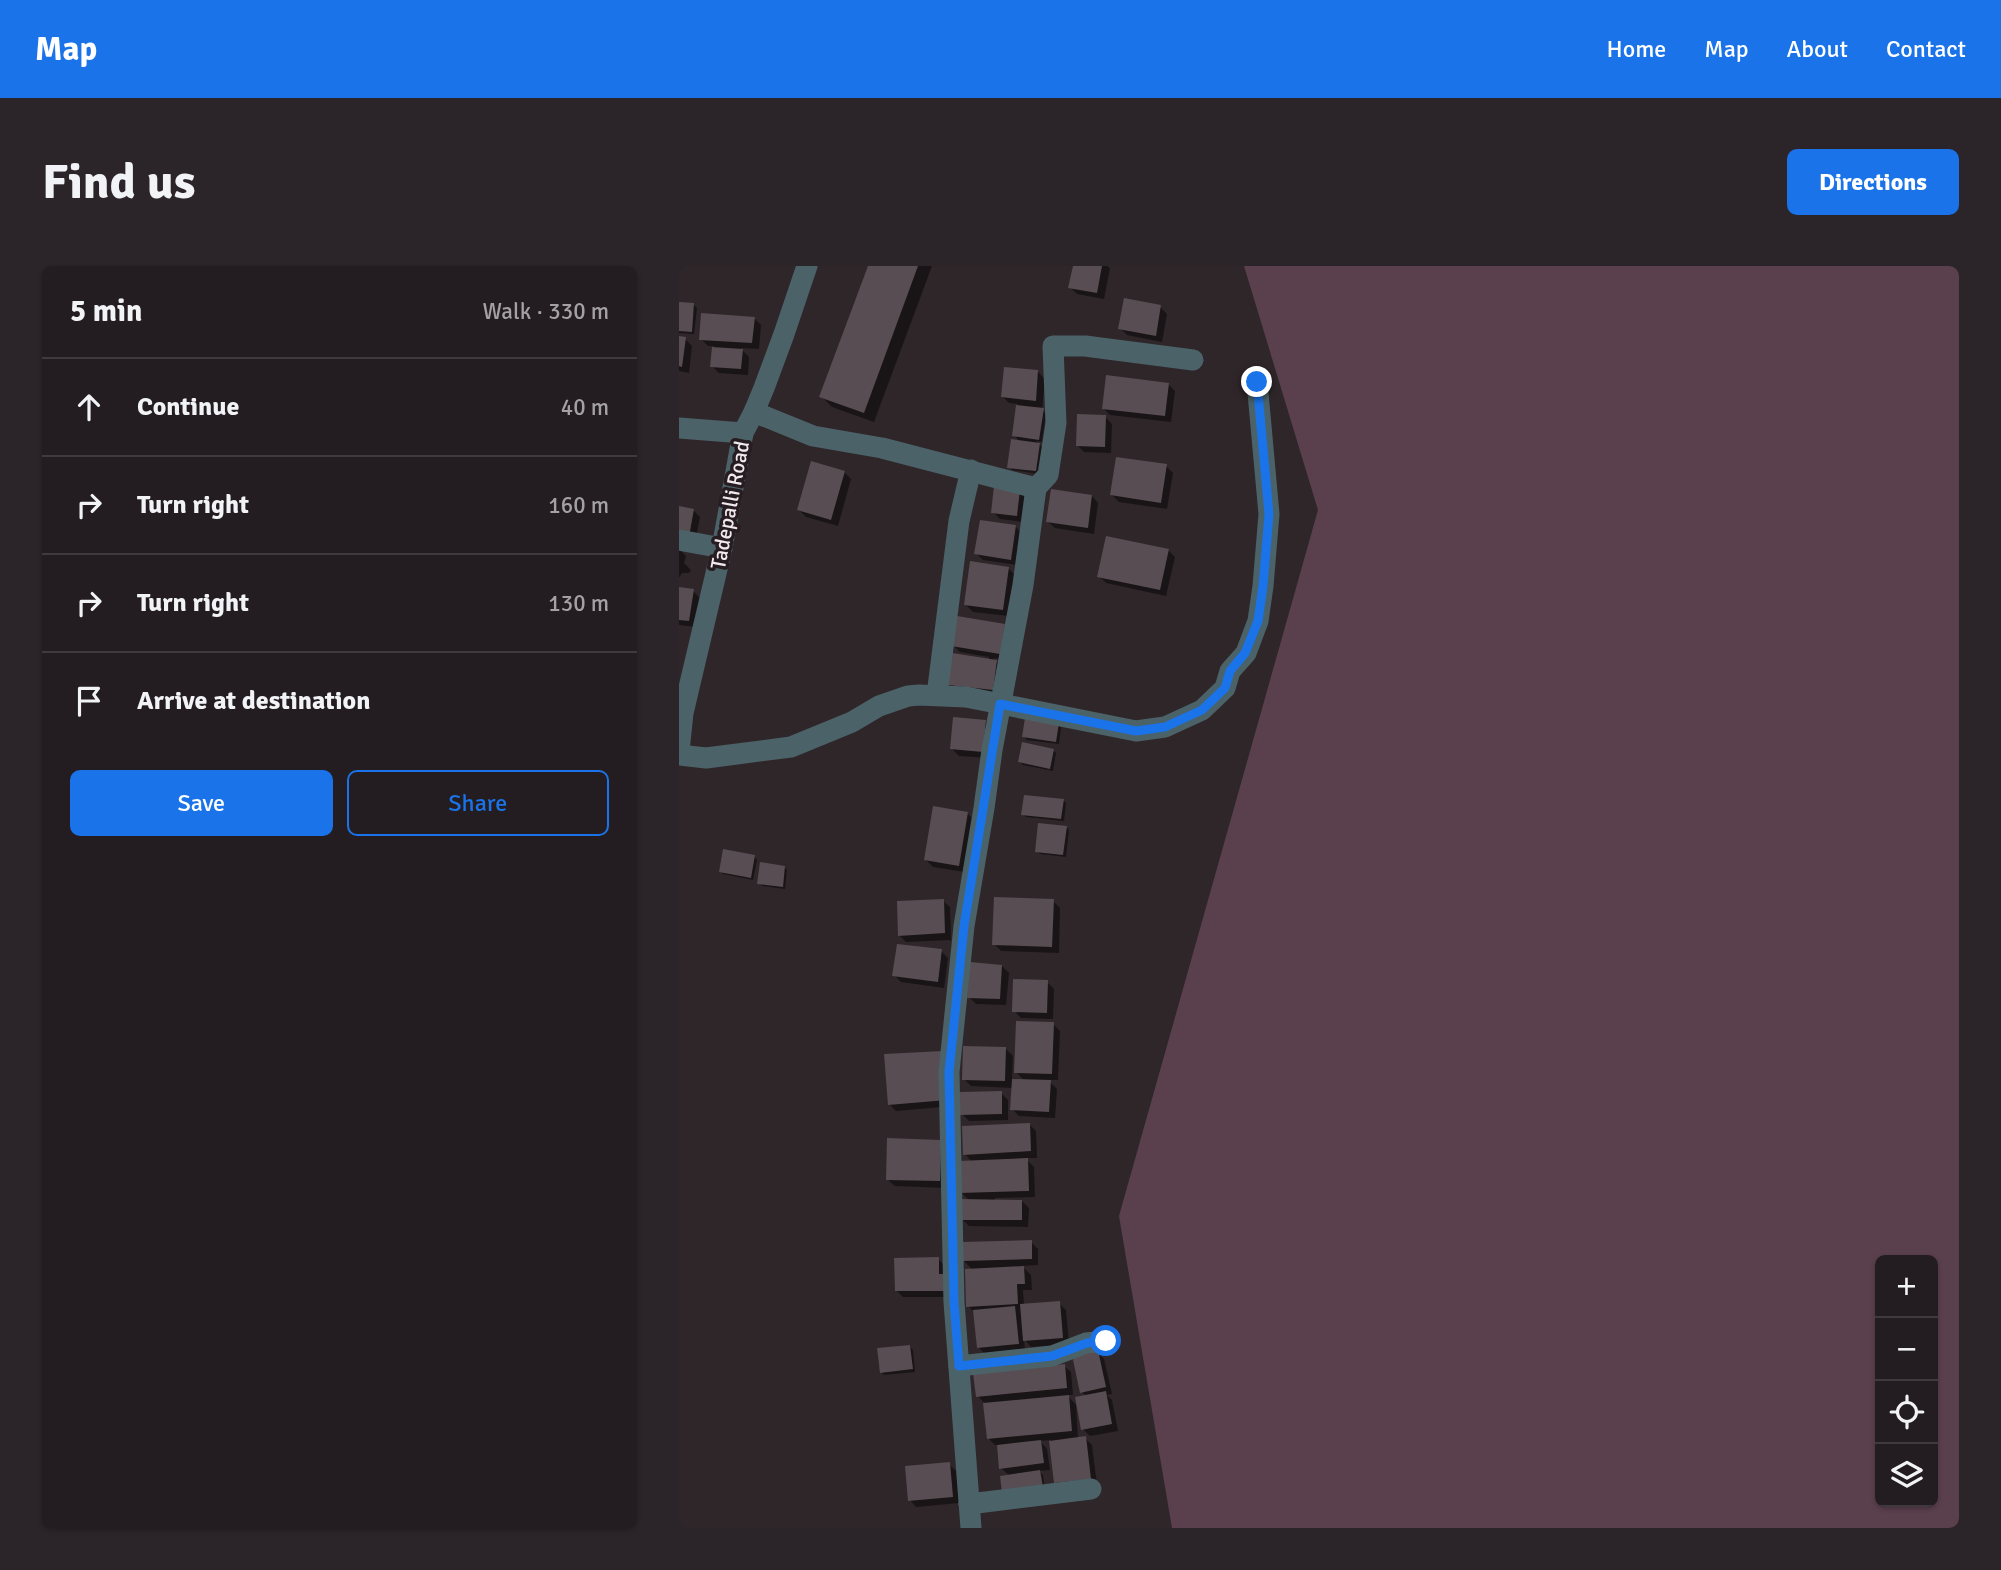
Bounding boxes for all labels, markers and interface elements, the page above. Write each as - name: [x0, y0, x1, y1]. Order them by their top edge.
- text: Map: [35, 29, 97, 70]
- text: Home: [1606, 34, 1666, 64]
- text: Map: [1704, 34, 1749, 64]
- text: About: [1787, 34, 1848, 64]
- text: Contact: [1886, 34, 1966, 64]
- button: Directions: [1787, 149, 1959, 215]
- text: Find us: [42, 152, 195, 212]
- text: 5 min: [70, 293, 142, 330]
- text: Walk · 330 m: [483, 297, 609, 326]
- route end: [1241, 366, 1272, 397]
- icon: ahead: [70, 388, 108, 426]
- text: Continue: [137, 391, 239, 423]
- text: 40 m: [561, 393, 609, 422]
- street label: Tadepalli Road: [705, 439, 755, 571]
- icon: right: [70, 486, 108, 524]
- text: Turn right: [137, 489, 249, 521]
- text: 160 m: [548, 491, 609, 520]
- icon: right: [70, 584, 108, 622]
- text: Turn right: [137, 587, 249, 619]
- text: 130 m: [548, 589, 609, 618]
- icon: arrive: [70, 682, 108, 720]
- text: Arrive at destination: [137, 685, 370, 717]
- button: Save: [70, 770, 333, 836]
- button: Share: [347, 770, 609, 836]
- map controls: [1875, 1255, 1938, 1507]
- button: +: [1875, 1255, 1938, 1318]
- button: −: [1875, 1318, 1938, 1381]
- route start: [1090, 1325, 1121, 1356]
- button: locate: [1875, 1381, 1938, 1444]
- button: layers: [1875, 1444, 1938, 1507]

